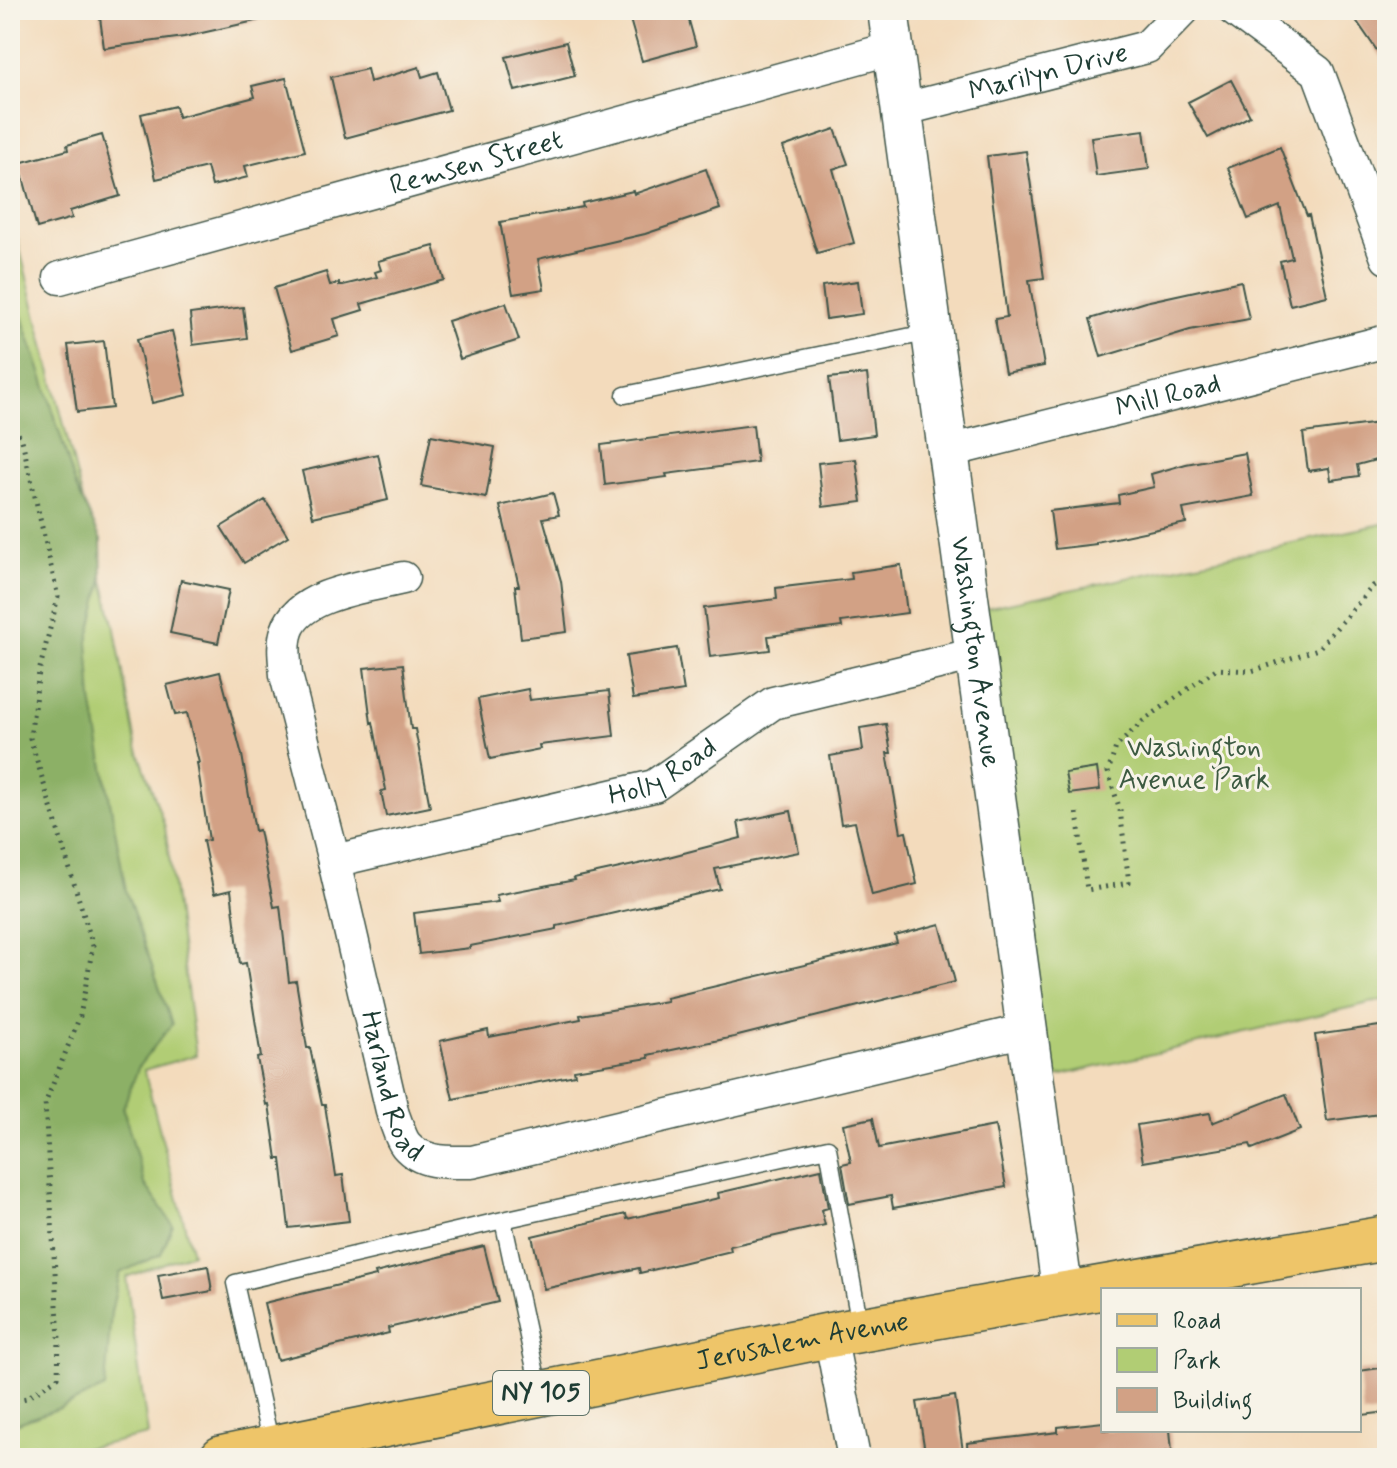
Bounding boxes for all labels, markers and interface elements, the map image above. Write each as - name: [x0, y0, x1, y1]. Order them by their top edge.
- street label: Marilyn Drive: [965, 34, 1132, 110]
- street label: Remsen Street: [386, 121, 567, 205]
- street label: Mill Road: [1112, 365, 1225, 427]
- street label: Washington Avenue: [941, 534, 1009, 770]
- street label: Holly Road: [605, 729, 725, 815]
- park label: Washington Avenue Park: [1118, 730, 1270, 799]
- street label: Harland Road: [351, 1007, 430, 1172]
- legend: [1101, 1288, 1361, 1432]
- street label: Jerusalem Avenue: [693, 1303, 912, 1380]
- text: Road: [1173, 1306, 1221, 1337]
- text: Park: [1173, 1346, 1221, 1377]
- road number: NY 105: [493, 1371, 589, 1415]
- text: Building: [1173, 1386, 1253, 1420]

